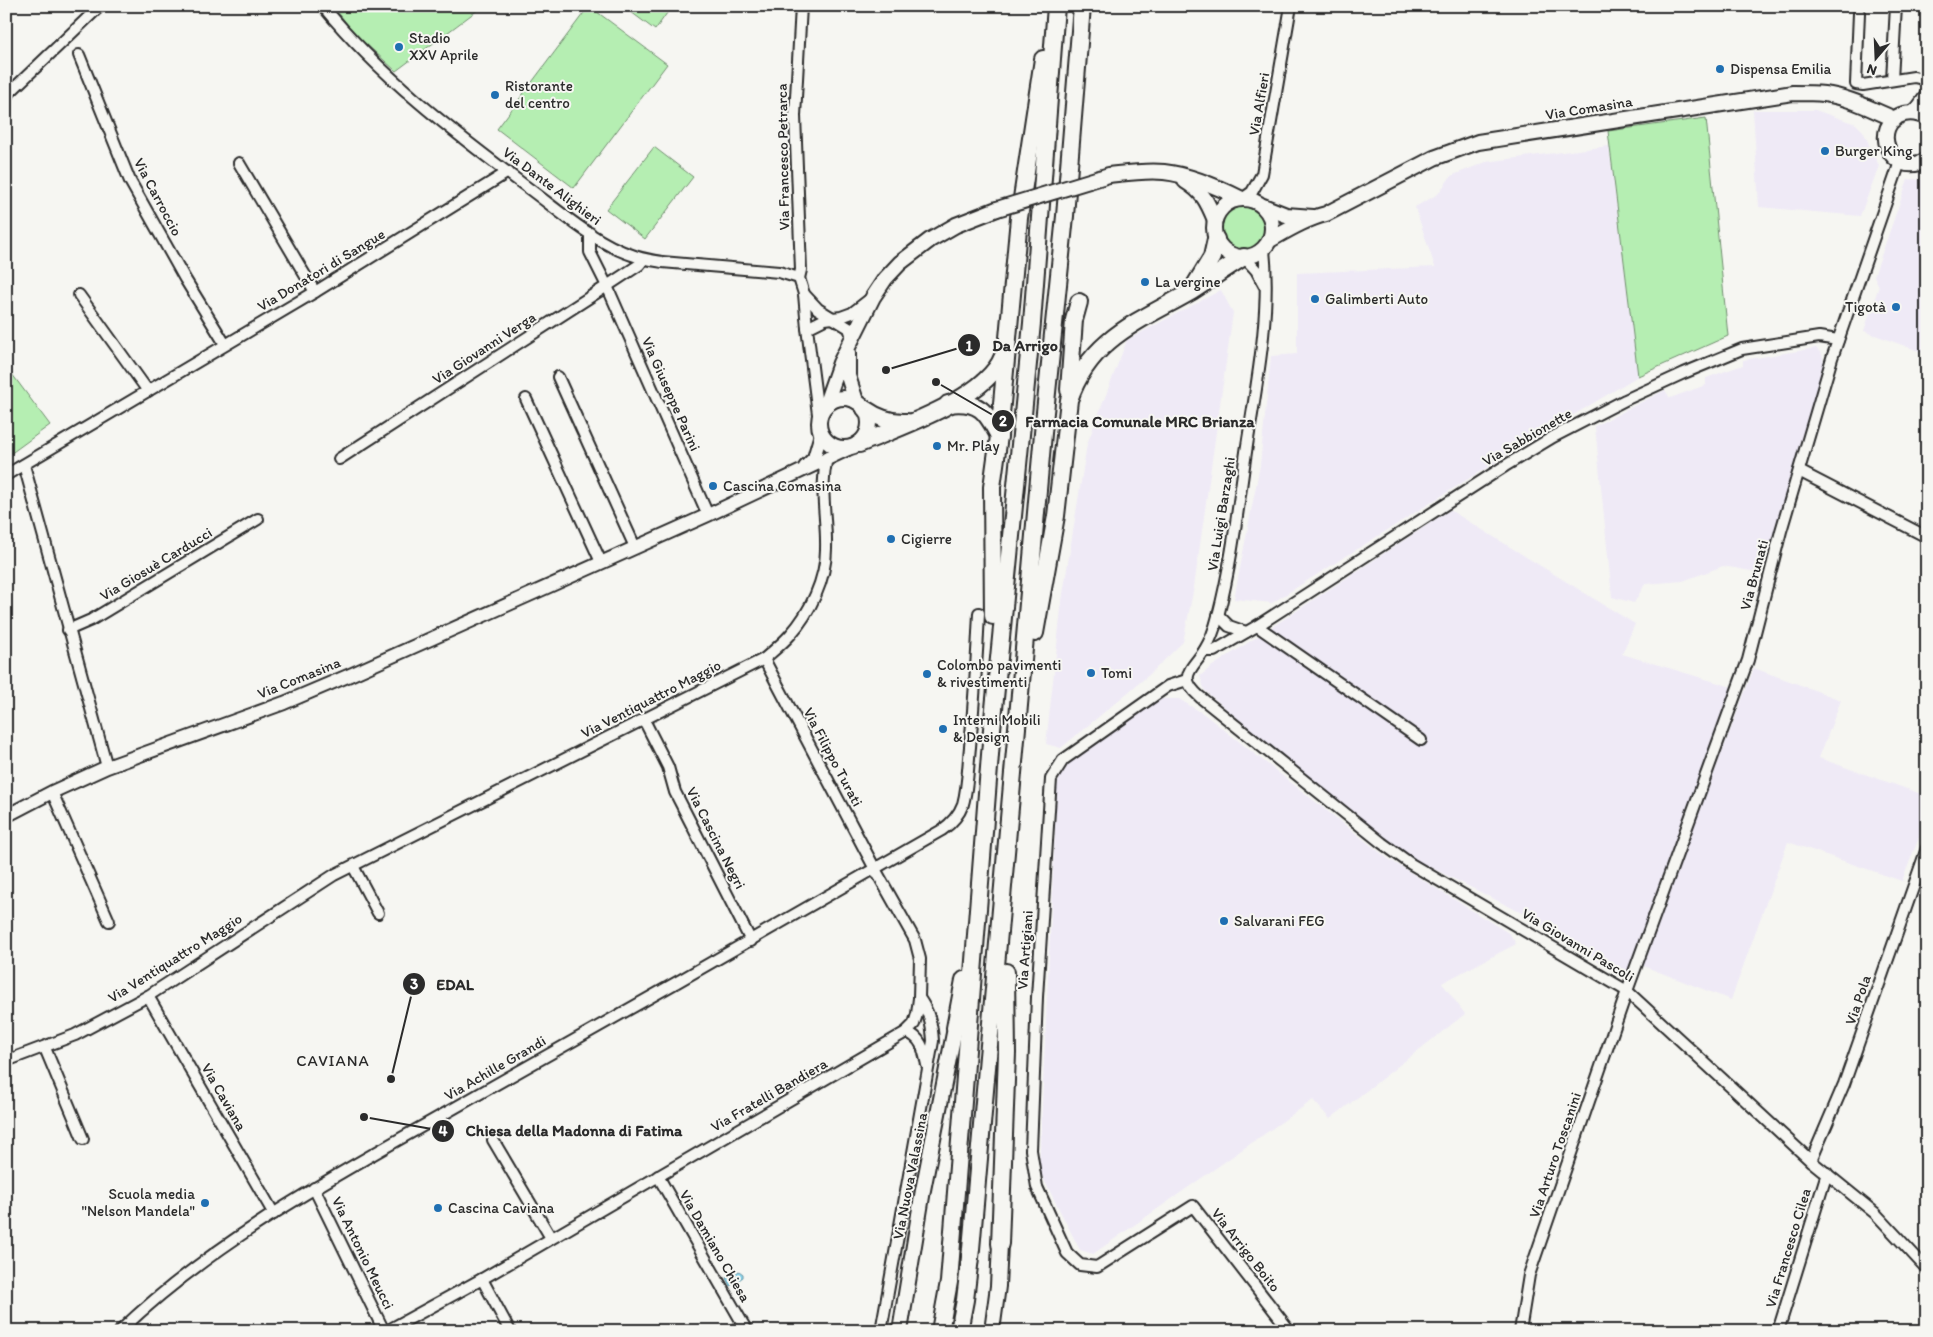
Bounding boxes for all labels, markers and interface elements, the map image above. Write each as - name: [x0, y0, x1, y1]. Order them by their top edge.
- place label: Stadio XXV Aprile: [409, 29, 478, 64]
- north arrow: [1850, 32, 1900, 82]
- marker: Stadio XXV Aprile: [393, 41, 405, 53]
- place label: Dispensa Emilia: [1730, 60, 1832, 78]
- text: N: [1865, 60, 1879, 79]
- marker: Dispensa Emilia: [1714, 63, 1726, 75]
- street label: Via Alfieri: [1245, 71, 1273, 137]
- place label: Ristorante del centro: [505, 77, 573, 112]
- street label: Via Francesco Petrarca: [773, 83, 793, 231]
- marker: Ristorante del centro: [489, 89, 501, 101]
- street label: Via Comasina: [1544, 92, 1634, 124]
- place label: Burger King: [1835, 142, 1913, 160]
- street label: Via Dante Alighieri: [499, 143, 605, 229]
- marker: Burger King: [1819, 145, 1831, 157]
- street label: Via Carroccio: [130, 155, 186, 239]
- street label: Via Donatori di Sangue: [254, 225, 388, 315]
- place label: La vergine: [1155, 273, 1221, 291]
- marker: La vergine: [1139, 276, 1151, 288]
- place label: Galimberti Auto: [1325, 290, 1428, 308]
- marker: Galimberti Auto: [1309, 293, 1321, 305]
- place label: Tigotà: [1845, 298, 1886, 316]
- marker: Tigotà: [1890, 301, 1902, 313]
- street label: Via Giovanni Verga: [429, 308, 540, 388]
- callout: Da Arrigo: [957, 330, 1068, 361]
- street label: Via Giuseppe Parini: [638, 334, 704, 454]
- text: Da Arrigo: [992, 336, 1058, 356]
- text: 1: [966, 337, 973, 355]
- street label: Via Sabbionette: [1479, 404, 1575, 470]
- callout: Farmacia Comunale MRC Brianza: [990, 406, 1265, 437]
- text: 2: [999, 412, 1007, 430]
- text: Farmacia Comunale MRC Brianza: [1025, 412, 1255, 431]
- place label: Mr. Play: [947, 437, 1000, 455]
- marker: Mr. Play: [931, 440, 943, 452]
- street label: Via Luigi Barzaghi: [1203, 456, 1239, 572]
- place label: Cascina Comasina: [723, 477, 842, 495]
- marker: Cascina Comasina: [707, 480, 719, 492]
- street label: Via Giosuè Carducci: [97, 523, 215, 605]
- place label: Cigierre: [901, 530, 952, 548]
- marker: Cigierre: [885, 533, 897, 545]
- street label: Via Brunati: [1736, 538, 1772, 612]
- street label: Via Comasina: [255, 653, 343, 703]
- street label: Via Ventiquattro Maggio: [578, 656, 724, 742]
- place label: Colombo pavimenti & rivestimenti: [937, 656, 1061, 691]
- place label: Tomi: [1101, 664, 1132, 682]
- marker: Tomi: [1085, 667, 1097, 679]
- marker: Colombo pavimenti & rivestimenti: [921, 668, 933, 680]
- street label: Via Filippo Turati: [799, 704, 867, 810]
- place label: Interni Mobili & Design: [953, 711, 1041, 746]
- marker: Interni Mobili & Design: [937, 723, 949, 735]
- street label: Via Cascina Negri: [683, 784, 749, 892]
- street label: Via Giovanni Pascoli: [1518, 904, 1638, 986]
- street label: Via Ventiquattro Maggio: [105, 909, 245, 1007]
- street label: Via Artigiani: [1013, 910, 1037, 990]
- place label: Salvarani FEG: [1234, 912, 1325, 930]
- marker: Salvarani FEG: [1218, 915, 1230, 927]
- callout: EDAL: [401, 968, 484, 999]
- street label: Via Pola: [1841, 972, 1875, 1027]
- text: 3: [410, 975, 418, 993]
- text: EDAL: [436, 975, 475, 994]
- street label: Via Achille Grandi: [441, 1032, 549, 1104]
- district label: CAVIANA: [296, 1051, 370, 1070]
- street label: Via Fratelli Bandiera: [707, 1054, 831, 1136]
- street label: Via Caviana: [198, 1060, 251, 1134]
- street label: Via Arturo Toscanini: [1525, 1090, 1585, 1220]
- street label: Via Nuova Valassina: [889, 1111, 931, 1241]
- callout: Chiesa della Madonna di Fatima: [431, 1115, 693, 1146]
- text: Chiesa della Madonna di Fatima: [466, 1121, 683, 1140]
- text: 4: [438, 1122, 448, 1140]
- place label: Scuola media "Nelson Mandela": [82, 1185, 195, 1220]
- street label: Via Francesco Cilea: [1761, 1186, 1815, 1310]
- street label: Via Damiano Chiesa: [676, 1187, 755, 1305]
- street label: Via Antonio Meucci: [328, 1194, 398, 1312]
- marker: Scuola media "Nelson Mandela": [199, 1197, 211, 1209]
- place label: Cascina Caviana: [448, 1199, 554, 1217]
- marker: Cascina Caviana: [432, 1202, 444, 1214]
- street label: Via Arrigo Boito: [1208, 1204, 1284, 1296]

